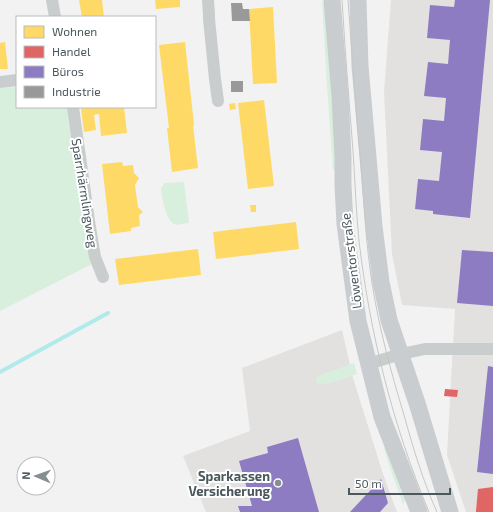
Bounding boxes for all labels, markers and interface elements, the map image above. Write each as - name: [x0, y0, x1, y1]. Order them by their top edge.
- legend: [16, 16, 156, 108]
- text: Wohnen: [52, 24, 97, 38]
- text: Handel: [52, 44, 91, 58]
- text: Büros: [52, 64, 84, 78]
- text: Industrie: [52, 84, 101, 98]
- street label: Sparrhärmlingweg: [68, 137, 102, 249]
- street label: Löwentorstraße: [337, 212, 365, 310]
- north arrow: [16, 456, 56, 496]
- place label: Sparkassen Versicherung: [188, 468, 270, 499]
- scale bar: [349, 470, 450, 496]
- text: N: [19, 471, 32, 480]
- text: 50 m: [355, 476, 382, 490]
- marker: Sparkassen Versicherung: [273, 478, 283, 488]

